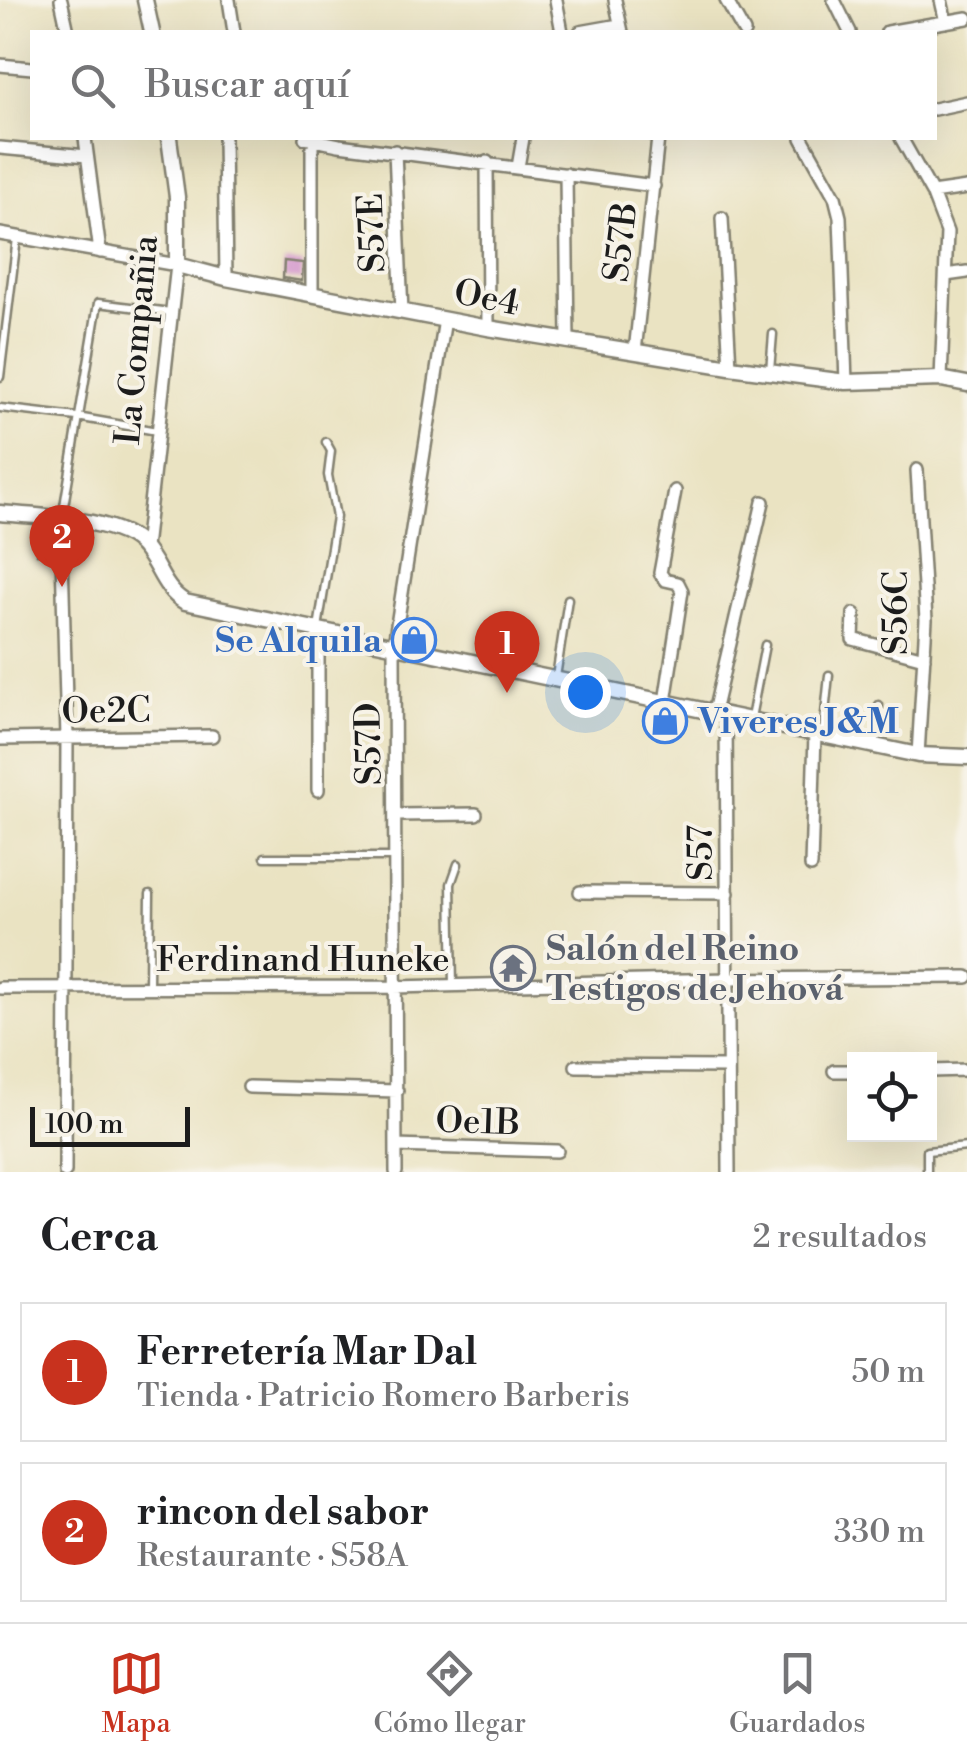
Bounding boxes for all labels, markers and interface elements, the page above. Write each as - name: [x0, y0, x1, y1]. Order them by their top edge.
- search box: [30, 30, 937, 140]
- icon: search: [65, 58, 120, 113]
- text: Buscar aquí: [145, 62, 350, 109]
- street label: S57E: [350, 192, 395, 274]
- street label: S57B: [595, 200, 648, 285]
- street label: La Compañia: [107, 233, 168, 447]
- street label: Oe4: [450, 271, 523, 326]
- pin: 2: [30, 504, 94, 587]
- street label: S56C: [875, 571, 918, 655]
- pin: 1: [474, 610, 540, 693]
- shop icon: Se Alquila: [391, 617, 437, 663]
- place label: Se Alquila: [215, 620, 383, 663]
- your location: [560, 667, 611, 718]
- street label: Oe2C: [61, 689, 151, 734]
- shop icon: Viveres J&M: [642, 698, 688, 744]
- place label: Viveres J&M: [697, 701, 899, 744]
- street label: S57D: [347, 702, 392, 786]
- street label: S57: [680, 825, 723, 881]
- place label: Salón del Reino Testigos de Jehová: [546, 928, 844, 1011]
- street label: Ferdinand Huneke: [156, 939, 450, 982]
- temple icon: Salón del Reino Testigos de Jehová: [490, 945, 536, 991]
- map controls: [847, 1052, 937, 1142]
- button: locate: [847, 1052, 937, 1142]
- street label: Oe1B: [435, 1100, 521, 1145]
- scale bar: [30, 1102, 190, 1146]
- text: 100 m: [45, 1107, 124, 1142]
- text: Cerca: [40, 1211, 158, 1264]
- text: 2 resultados: [753, 1217, 927, 1257]
- text: Ferretería Mar Dal: [137, 1329, 477, 1376]
- text: 1: [67, 1352, 82, 1392]
- text: 50 m: [852, 1352, 925, 1392]
- text: Tienda · Patricio Romero Barberis: [137, 1376, 630, 1416]
- text: rincon del sabor: [137, 1489, 429, 1536]
- text: 2: [64, 1512, 85, 1552]
- text: 330 m: [834, 1512, 925, 1552]
- text: Restaurante · S58A: [137, 1536, 408, 1576]
- tab: Mapa: [101, 1646, 171, 1741]
- tab: Cómo llegar: [374, 1646, 526, 1741]
- tab: Guardados: [729, 1646, 866, 1741]

